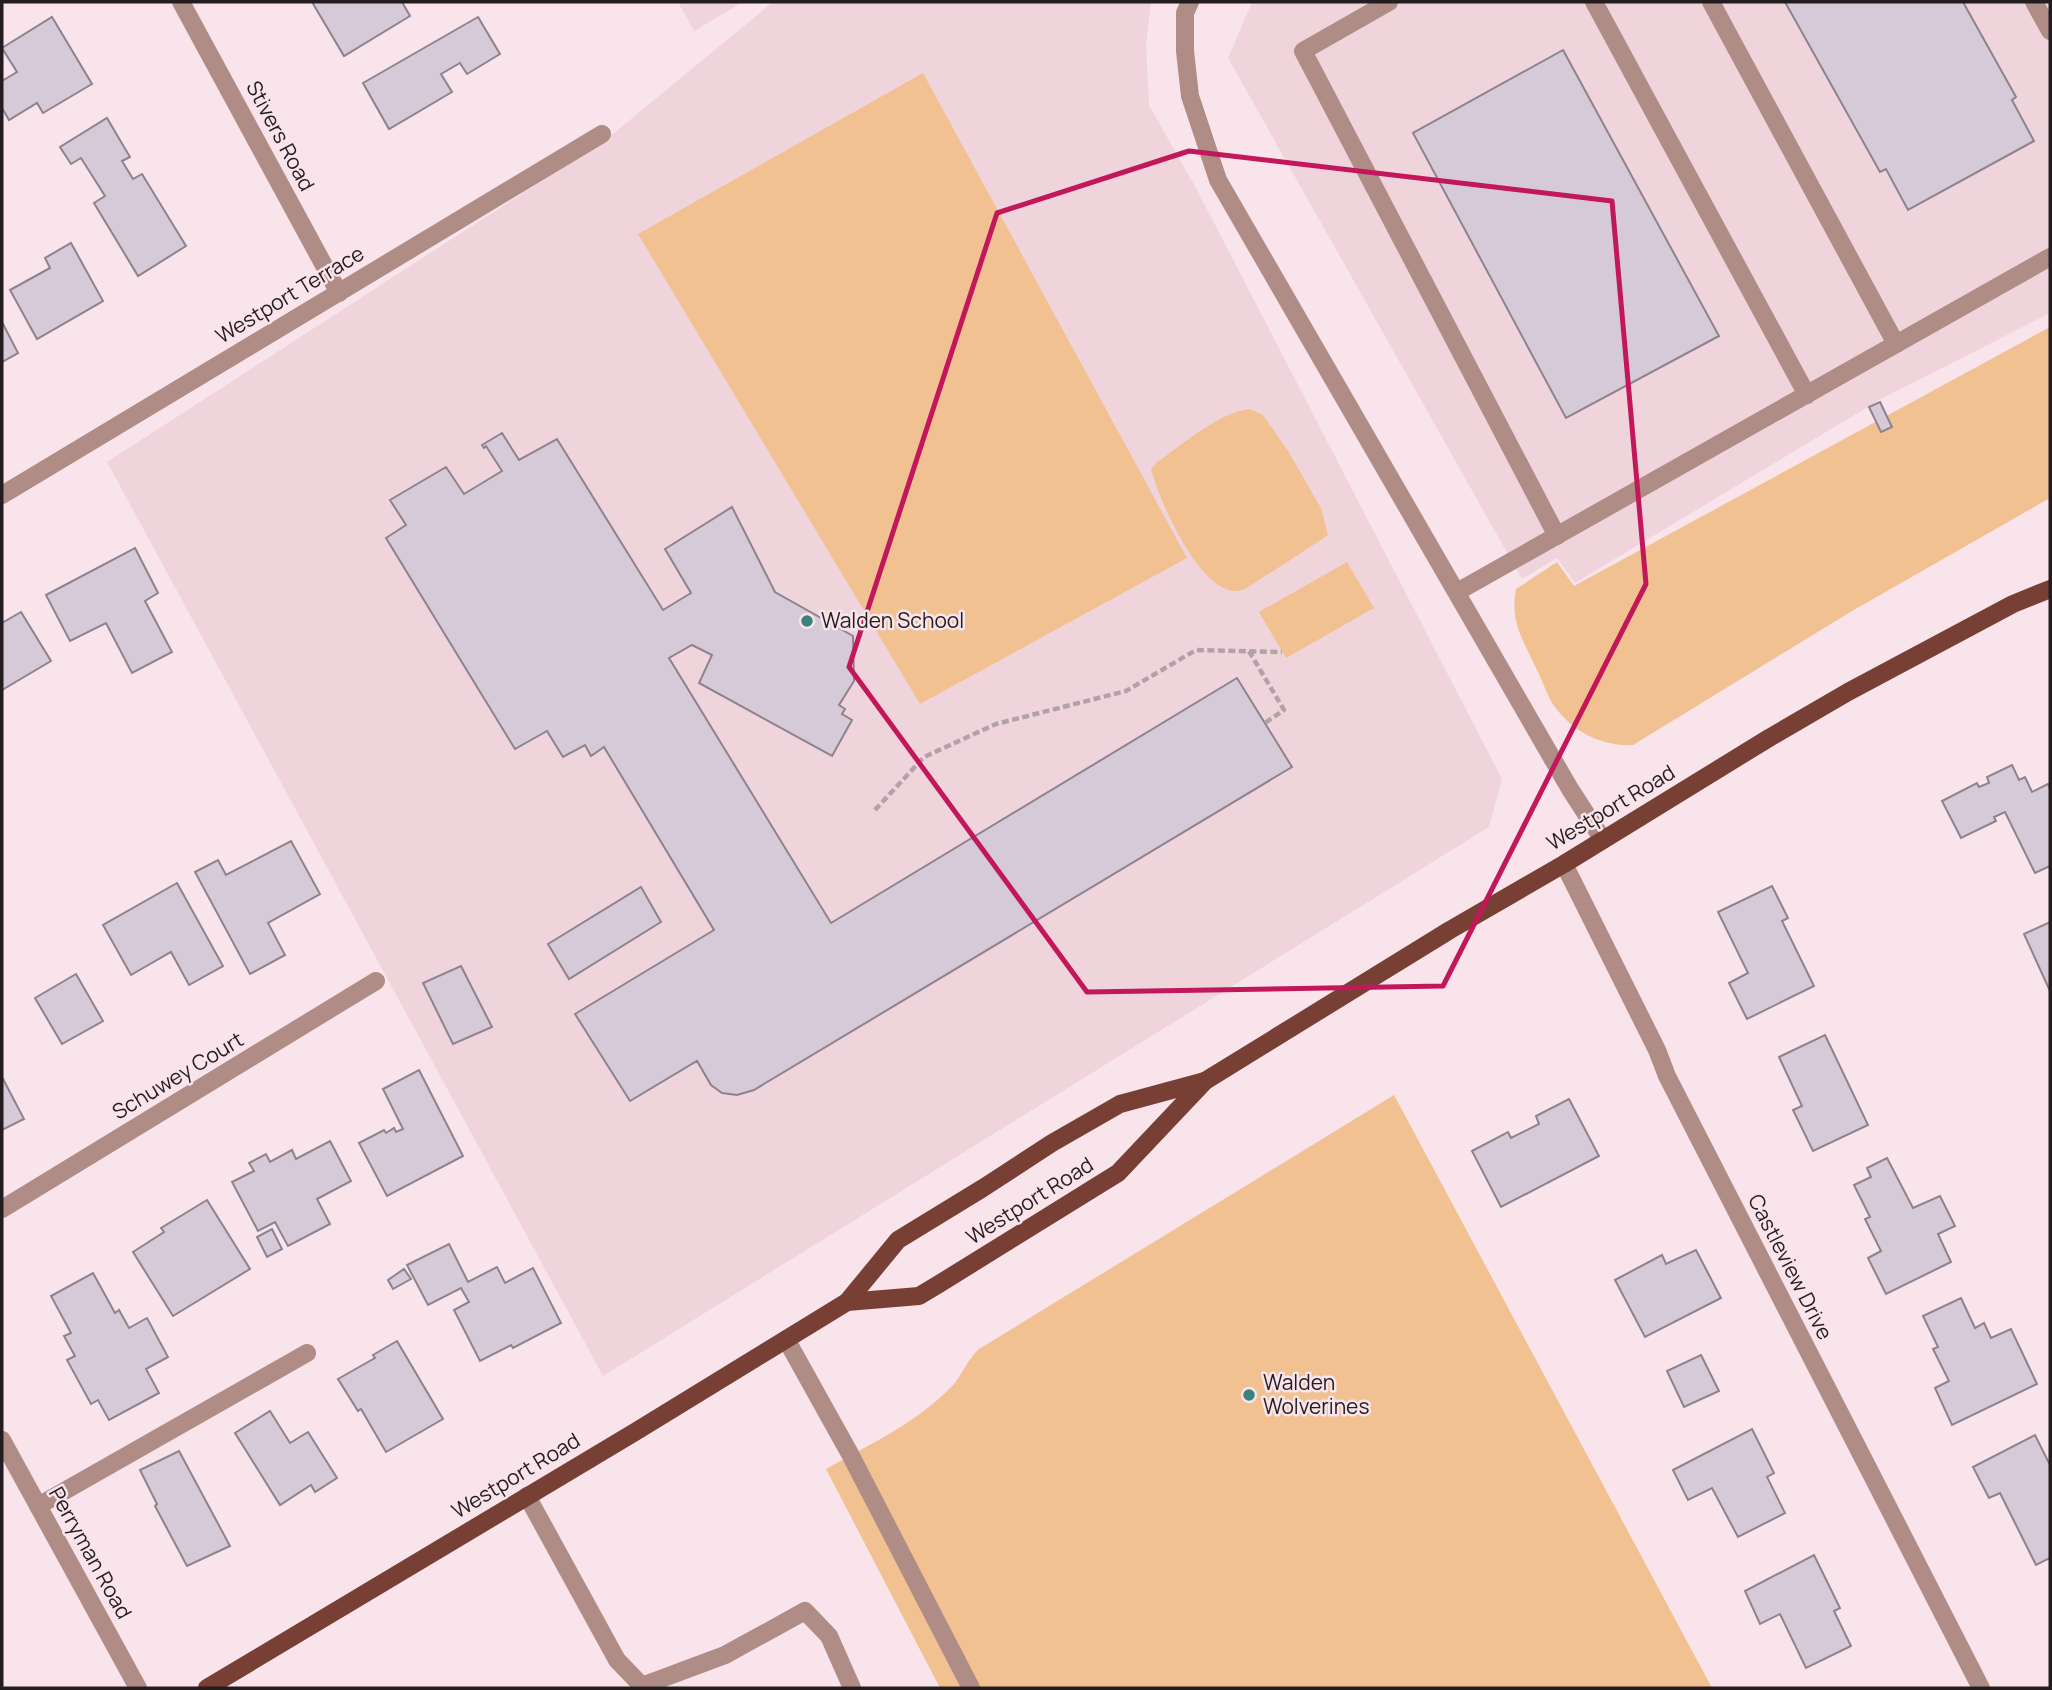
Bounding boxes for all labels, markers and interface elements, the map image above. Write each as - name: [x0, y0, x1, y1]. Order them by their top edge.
- street label: Stivers Road: [240, 76, 322, 195]
- street label: Westport Terrace: [210, 239, 369, 349]
- place label: Walden School: [821, 606, 964, 634]
- marker: Walden School: [799, 613, 815, 629]
- street label: Westport Road: [1541, 758, 1680, 856]
- street label: Schuwey Court: [107, 1025, 248, 1125]
- street label: Westport Road: [961, 1150, 1098, 1250]
- street label: Castleview Drive: [1742, 1189, 1840, 1344]
- place label: Walden Wolverines: [1263, 1368, 1369, 1420]
- marker: Walden Wolverines: [1241, 1387, 1257, 1403]
- street label: Westport Road: [446, 1426, 585, 1524]
- street label: Perryman Road: [43, 1481, 139, 1624]

